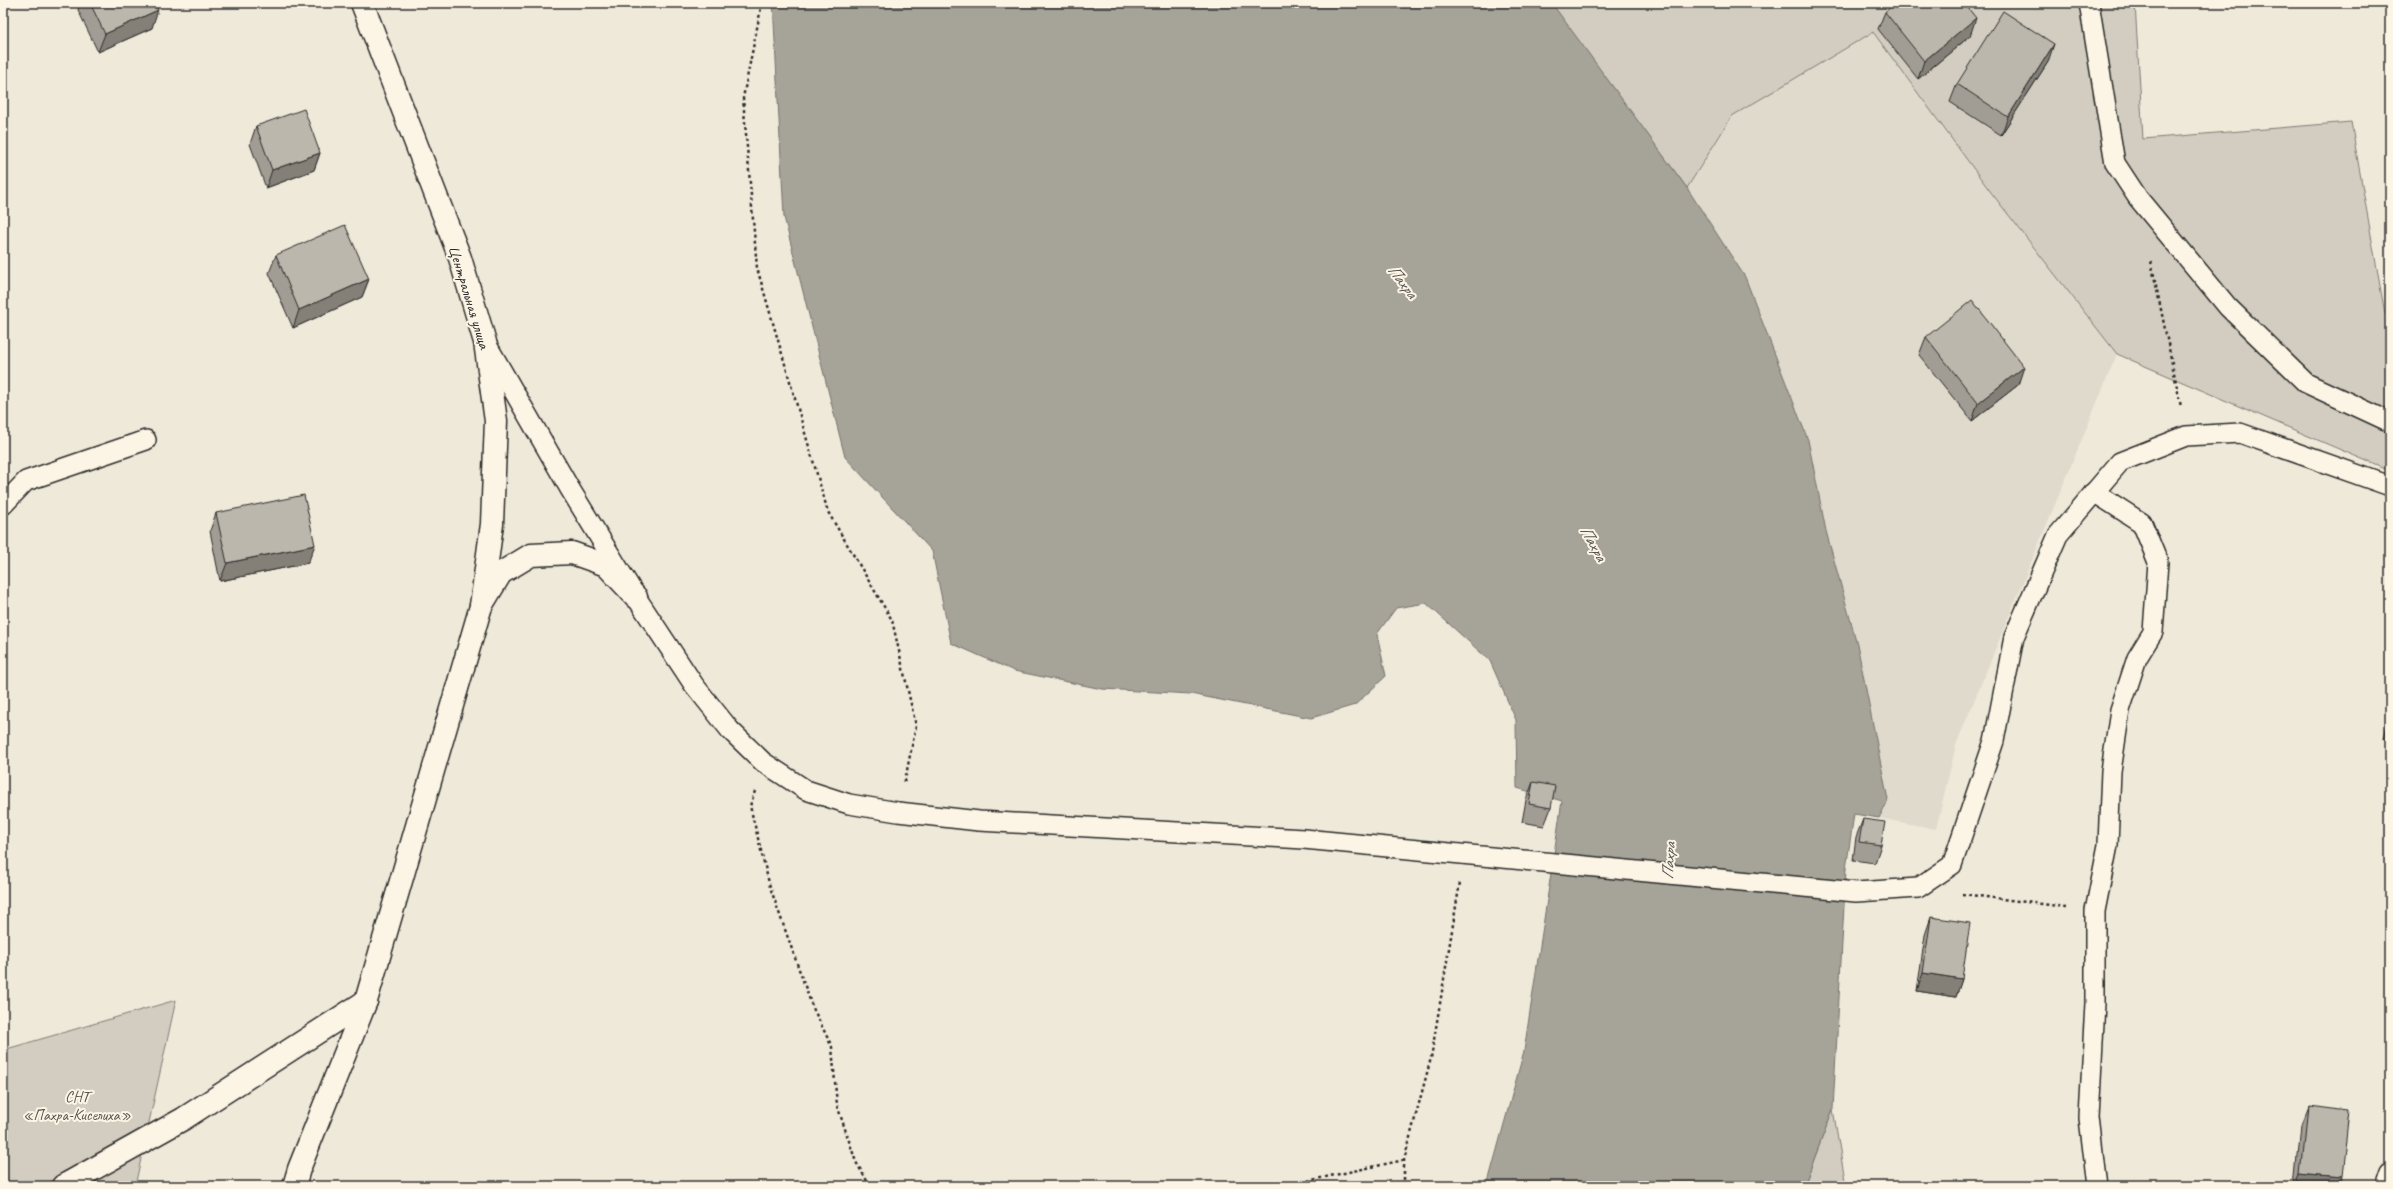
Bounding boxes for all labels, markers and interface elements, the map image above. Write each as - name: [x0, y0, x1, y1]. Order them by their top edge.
- street label: Центральная улица: [444, 243, 495, 352]
- water label: Пахра: [1383, 260, 1423, 304]
- water label: Пахра: [1575, 522, 1613, 566]
- water label: Пахра: [1657, 840, 1680, 880]
- park label: СНТ «Пахра-Киселиха»: [23, 1087, 131, 1125]

